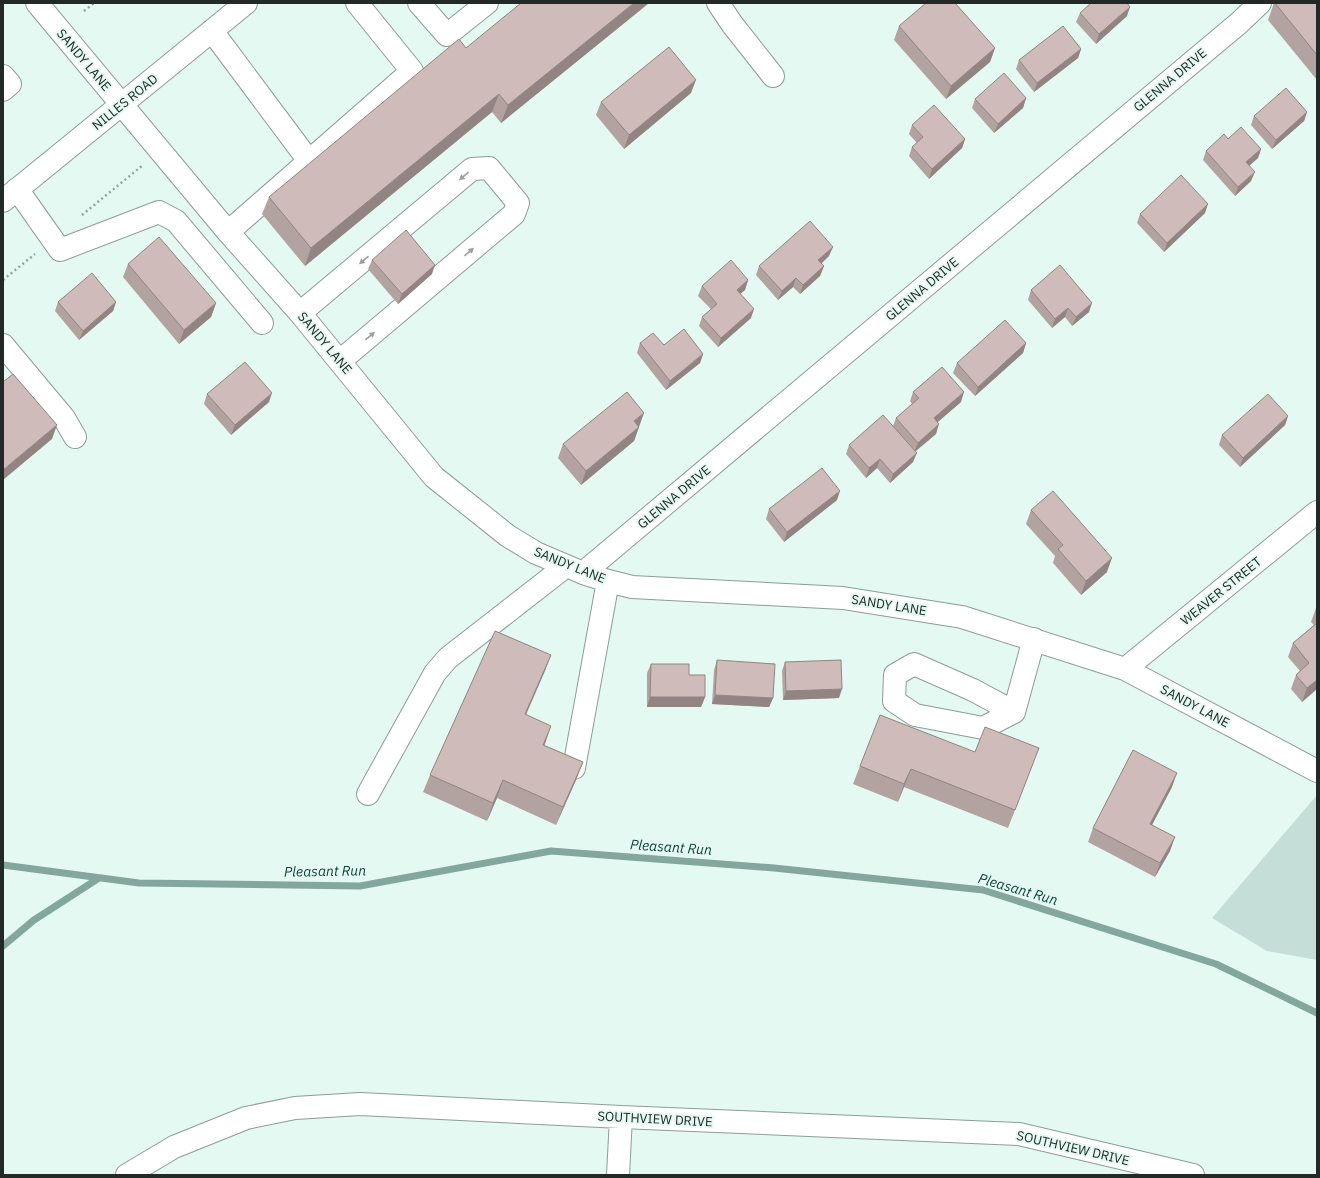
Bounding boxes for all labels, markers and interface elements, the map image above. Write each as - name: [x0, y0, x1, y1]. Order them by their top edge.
- street label: SANDY LANE: [53, 25, 115, 95]
- street label: GLENNA DRIVE: [1130, 44, 1210, 116]
- street label: NILLES ROAD: [89, 70, 161, 134]
- one-way arrow: [459, 172, 469, 181]
- one-way arrow: [464, 248, 474, 257]
- street label: GLENNA DRIVE: [882, 253, 962, 325]
- one-way arrow: [359, 255, 369, 264]
- street label: SANDY LANE: [294, 308, 356, 378]
- one-way arrow: [364, 332, 375, 341]
- street label: GLENNA DRIVE: [634, 461, 714, 533]
- street label: SANDY LANE: [532, 543, 608, 587]
- street label: WEAVER STREET: [1177, 553, 1265, 629]
- street label: SANDY LANE: [850, 591, 928, 619]
- street label: SANDY LANE: [1157, 681, 1233, 731]
- water label: Pleasant Run: [629, 835, 713, 859]
- water label: Pleasant Run: [284, 861, 366, 881]
- water label: Pleasant Run: [976, 869, 1060, 909]
- street label: SOUTHVIEW DRIVE: [597, 1107, 713, 1131]
- street label: SOUTHVIEW DRIVE: [1015, 1127, 1131, 1169]

